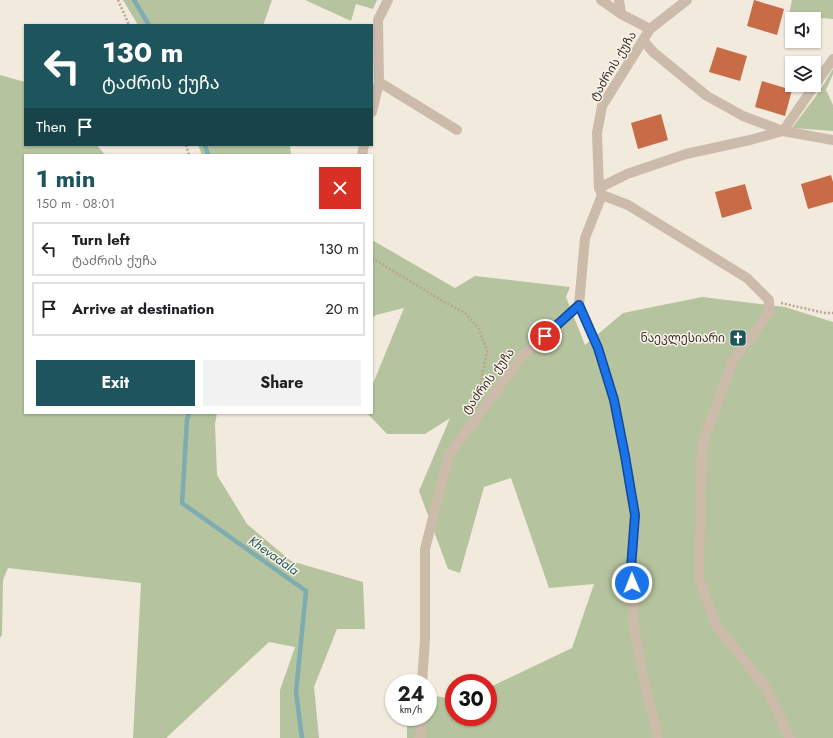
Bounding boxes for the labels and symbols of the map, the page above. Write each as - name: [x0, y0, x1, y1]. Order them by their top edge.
- street label: ტაძრის ქუჩა: [585, 28, 641, 104]
- pin: [528, 319, 562, 353]
- church icon: ნაეკლესიარი: [728, 328, 748, 348]
- place label: ნაეკლესიარი: [640, 329, 725, 347]
- street label: ტაძრის ქუჩა: [457, 344, 519, 418]
- water label: Khevadala: [245, 531, 303, 580]
- position arrow: [611, 562, 653, 604]
- speed limit sign: 30: [445, 674, 497, 726]

